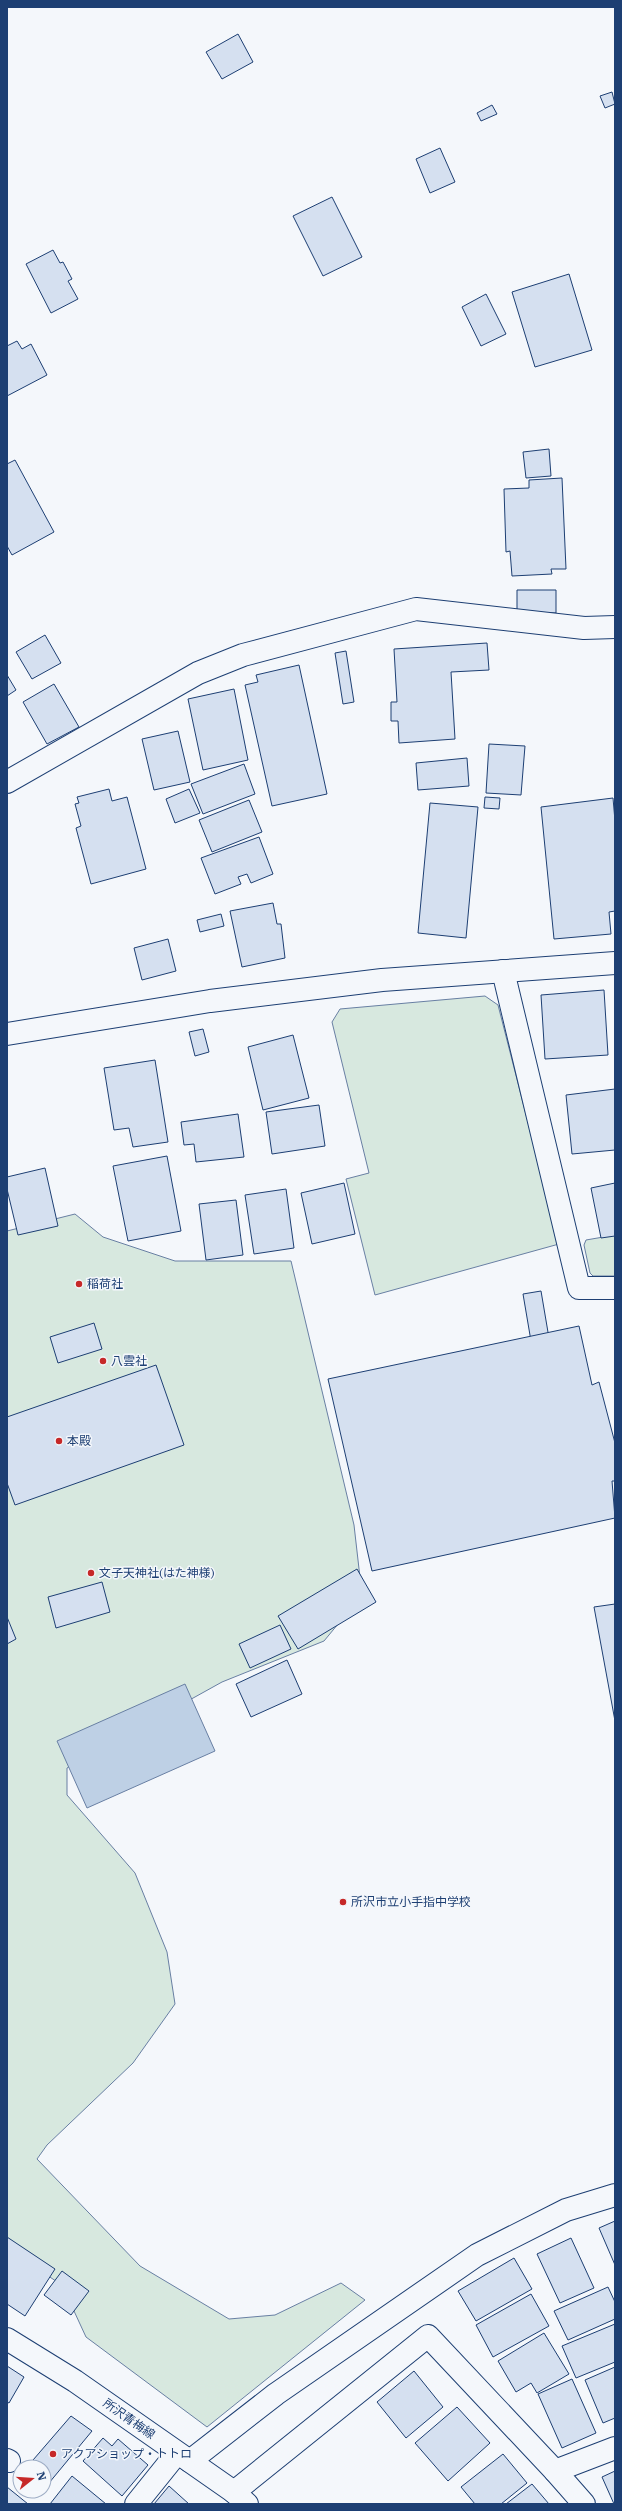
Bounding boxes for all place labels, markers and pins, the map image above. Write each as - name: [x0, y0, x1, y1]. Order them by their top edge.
- place label: 稲荷社: [87, 1276, 123, 1291]
- marker: 稲荷社: [74, 1279, 84, 1289]
- place label: 八雲社: [111, 1353, 147, 1368]
- marker: 八雲社: [98, 1356, 108, 1366]
- place label: 本殿: [67, 1433, 91, 1448]
- marker: 本殿: [54, 1436, 64, 1446]
- place label: 文子天神社(はた神様): [99, 1565, 215, 1580]
- marker: 文子天神社(はた神様): [86, 1568, 96, 1578]
- place label: 所沢市立小手指中学校: [351, 1894, 471, 1909]
- marker: 所沢市立小手指中学校: [338, 1897, 348, 1907]
- place label: アクアショップ・トトロ: [61, 2446, 192, 2461]
- marker: アクアショップ・トトロ: [48, 2449, 58, 2459]

